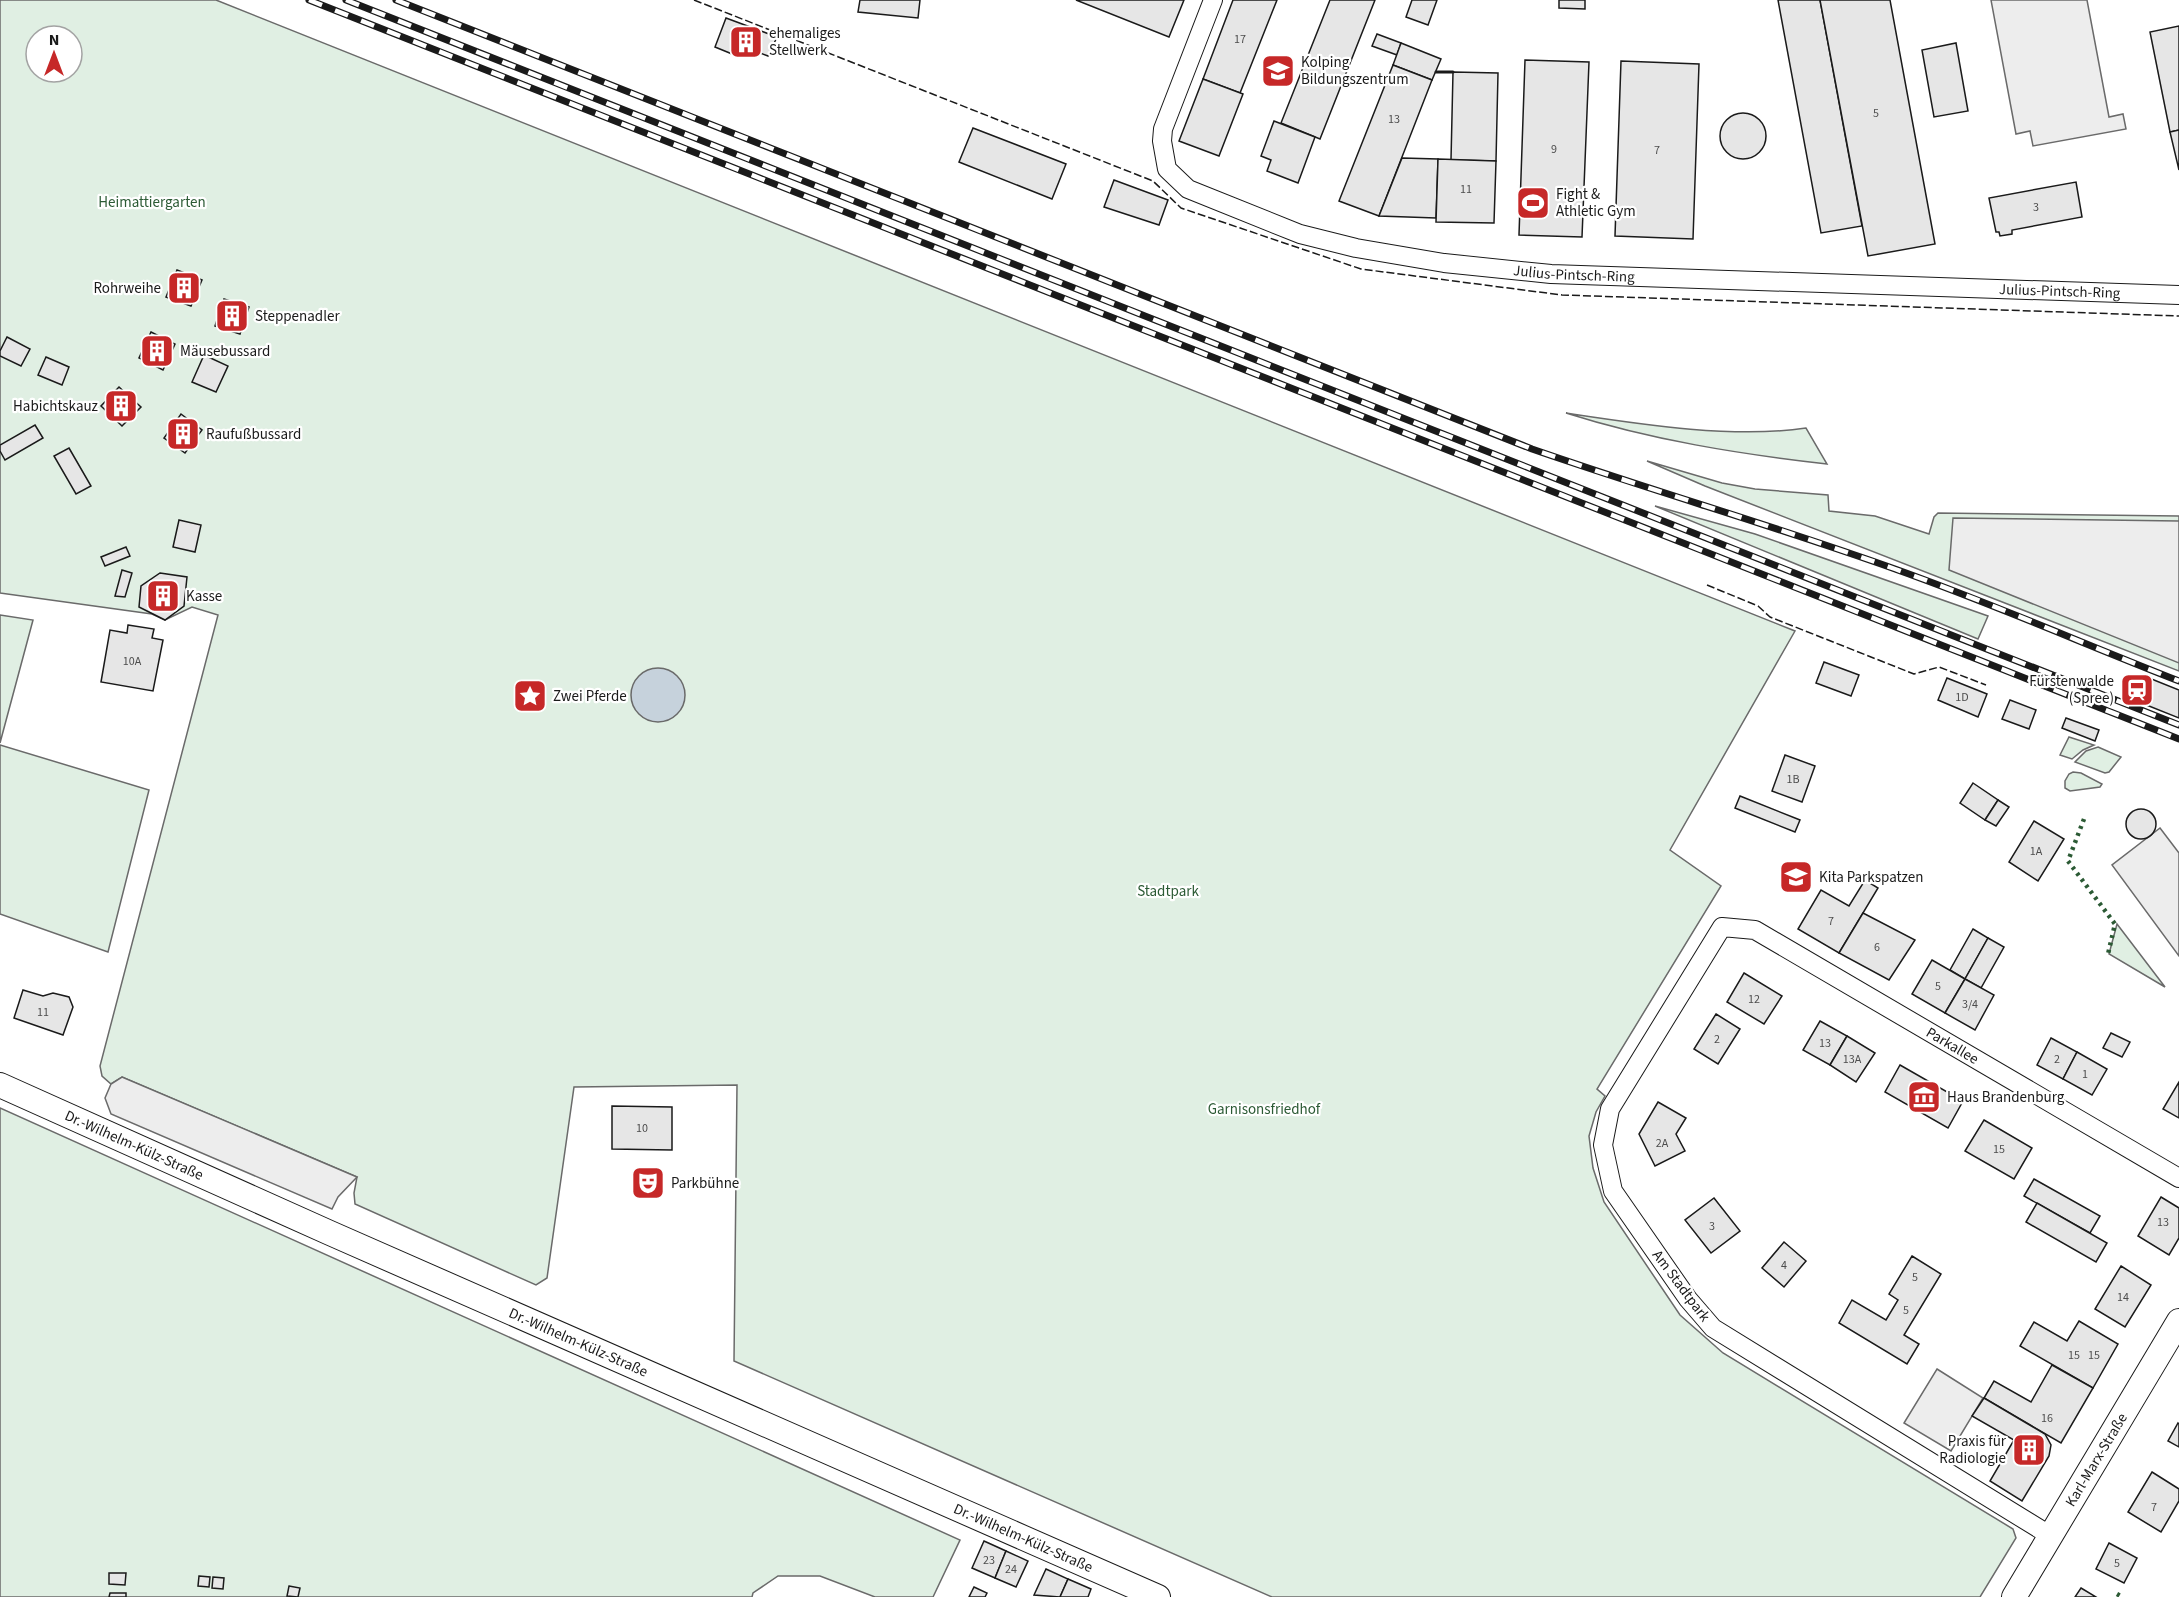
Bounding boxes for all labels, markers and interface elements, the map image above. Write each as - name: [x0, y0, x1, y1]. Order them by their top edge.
- place label: ehemaliges Stellwerk: [769, 23, 841, 61]
- north arrow: [24, 24, 84, 84]
- building icon: ehemaliges Stellwerk: [728, 24, 764, 60]
- text: N: [49, 29, 59, 51]
- house number: 17: [1234, 31, 1246, 48]
- place label: Kolping Bildungszentrum: [1301, 52, 1409, 90]
- school or university icon: Kolping Bildungszentrum: [1260, 53, 1296, 89]
- house number: 5: [1873, 105, 1879, 122]
- house number: 13: [1388, 111, 1400, 128]
- house number: 9: [1551, 141, 1557, 158]
- house number: 7: [1654, 142, 1660, 159]
- house number: 11: [1460, 181, 1472, 198]
- place label: Fight & Athletic Gym: [1556, 184, 1636, 222]
- sports icon: Fight & Athletic Gym: [1515, 185, 1551, 221]
- park label: Heimattiergarten: [98, 192, 206, 213]
- house number: 3: [2033, 199, 2039, 216]
- street label: Julius-Pintsch-Ring: [1512, 260, 1635, 287]
- building icon: Rohrweihe: [166, 270, 202, 306]
- place label: Rohrweihe: [93, 278, 161, 299]
- street label: Julius-Pintsch-Ring: [1999, 278, 2121, 304]
- building icon: Steppenadler: [214, 298, 250, 334]
- place label: Steppenadler: [255, 306, 340, 327]
- building icon: Mäusebussard: [139, 333, 175, 369]
- place label: Mäusebussard: [180, 341, 270, 362]
- building icon: Habichtskauz: [103, 388, 139, 424]
- place label: Habichtskauz: [13, 396, 98, 417]
- building icon: Raufußbussard: [165, 416, 201, 452]
- place label: Raufußbussard: [206, 424, 301, 445]
- building icon: Kasse: [145, 578, 181, 614]
- place label: Kasse: [186, 586, 222, 607]
- house number: 10A: [123, 653, 142, 670]
- place label: Fürstenwalde (Spree): [2029, 671, 2114, 709]
- station icon: Fürstenwalde (Spree): [2119, 672, 2155, 708]
- place icon: Zwei Pferde: [512, 678, 548, 714]
- place label: Zwei Pferde: [553, 686, 627, 707]
- house number: 1D: [1955, 689, 1969, 706]
- house number: 1B: [1786, 771, 1800, 788]
- house number: 1A: [2030, 843, 2043, 860]
- school or university icon: Kita Parkspatzen: [1778, 859, 1814, 895]
- place label: Kita Parkspatzen: [1819, 867, 1923, 888]
- park label: Stadtpark: [1137, 881, 1199, 902]
- house number: 7: [1828, 913, 1834, 930]
- house number: 6: [1874, 939, 1880, 956]
- house number: 5: [1935, 978, 1941, 995]
- house number: 12: [1748, 991, 1760, 1008]
- house number: 3/4: [1962, 996, 1978, 1013]
- house number: 11: [37, 1004, 49, 1021]
- street label: Parkallee: [1922, 1022, 1983, 1069]
- house number: 2: [1714, 1031, 1720, 1048]
- house number: 13: [1819, 1035, 1831, 1052]
- house number: 13A: [1843, 1051, 1862, 1068]
- house number: 2: [2054, 1051, 2060, 1068]
- house number: 1: [2082, 1066, 2088, 1083]
- museum icon: Haus Brandenburg: [1906, 1079, 1942, 1115]
- place label: Haus Brandenburg: [1947, 1087, 2065, 1108]
- park label: Garnisonsfriedhof: [1208, 1099, 1321, 1120]
- street label: Dr.-Wilhelm-Külz-Straße: [61, 1105, 207, 1185]
- house number: 10: [636, 1120, 648, 1137]
- house number: 2A: [1656, 1135, 1669, 1152]
- house number: 15: [1993, 1141, 2005, 1158]
- theatre icon: Parkbühne: [630, 1165, 666, 1201]
- place label: Parkbühne: [671, 1173, 739, 1194]
- house number: 13: [2157, 1214, 2169, 1231]
- house number: 3: [1709, 1218, 1715, 1235]
- street label: Am Stadtpark: [1647, 1246, 1715, 1327]
- house number: 4: [1781, 1257, 1787, 1274]
- house number: 5: [1912, 1269, 1918, 1286]
- house number: 14: [2117, 1289, 2129, 1306]
- street label: Dr.-Wilhelm-Külz-Straße: [505, 1302, 651, 1382]
- house number: 5: [1903, 1302, 1909, 1319]
- house number: 15: [2068, 1347, 2080, 1364]
- house number: 15: [2088, 1347, 2100, 1364]
- street label: Karl-Marx-Straße: [2060, 1409, 2132, 1510]
- house number: 16: [2041, 1410, 2053, 1427]
- place label: Praxis für Radiologie: [1939, 1431, 2007, 1469]
- building icon: Praxis für Radiologie: [2011, 1432, 2047, 1468]
- street label: Dr.-Wilhelm-Külz-Straße: [950, 1498, 1096, 1578]
- house number: 7: [2151, 1499, 2157, 1516]
- house number: 23: [983, 1552, 995, 1569]
- house number: 5: [2114, 1555, 2120, 1572]
- house number: 24: [1005, 1561, 1017, 1578]

